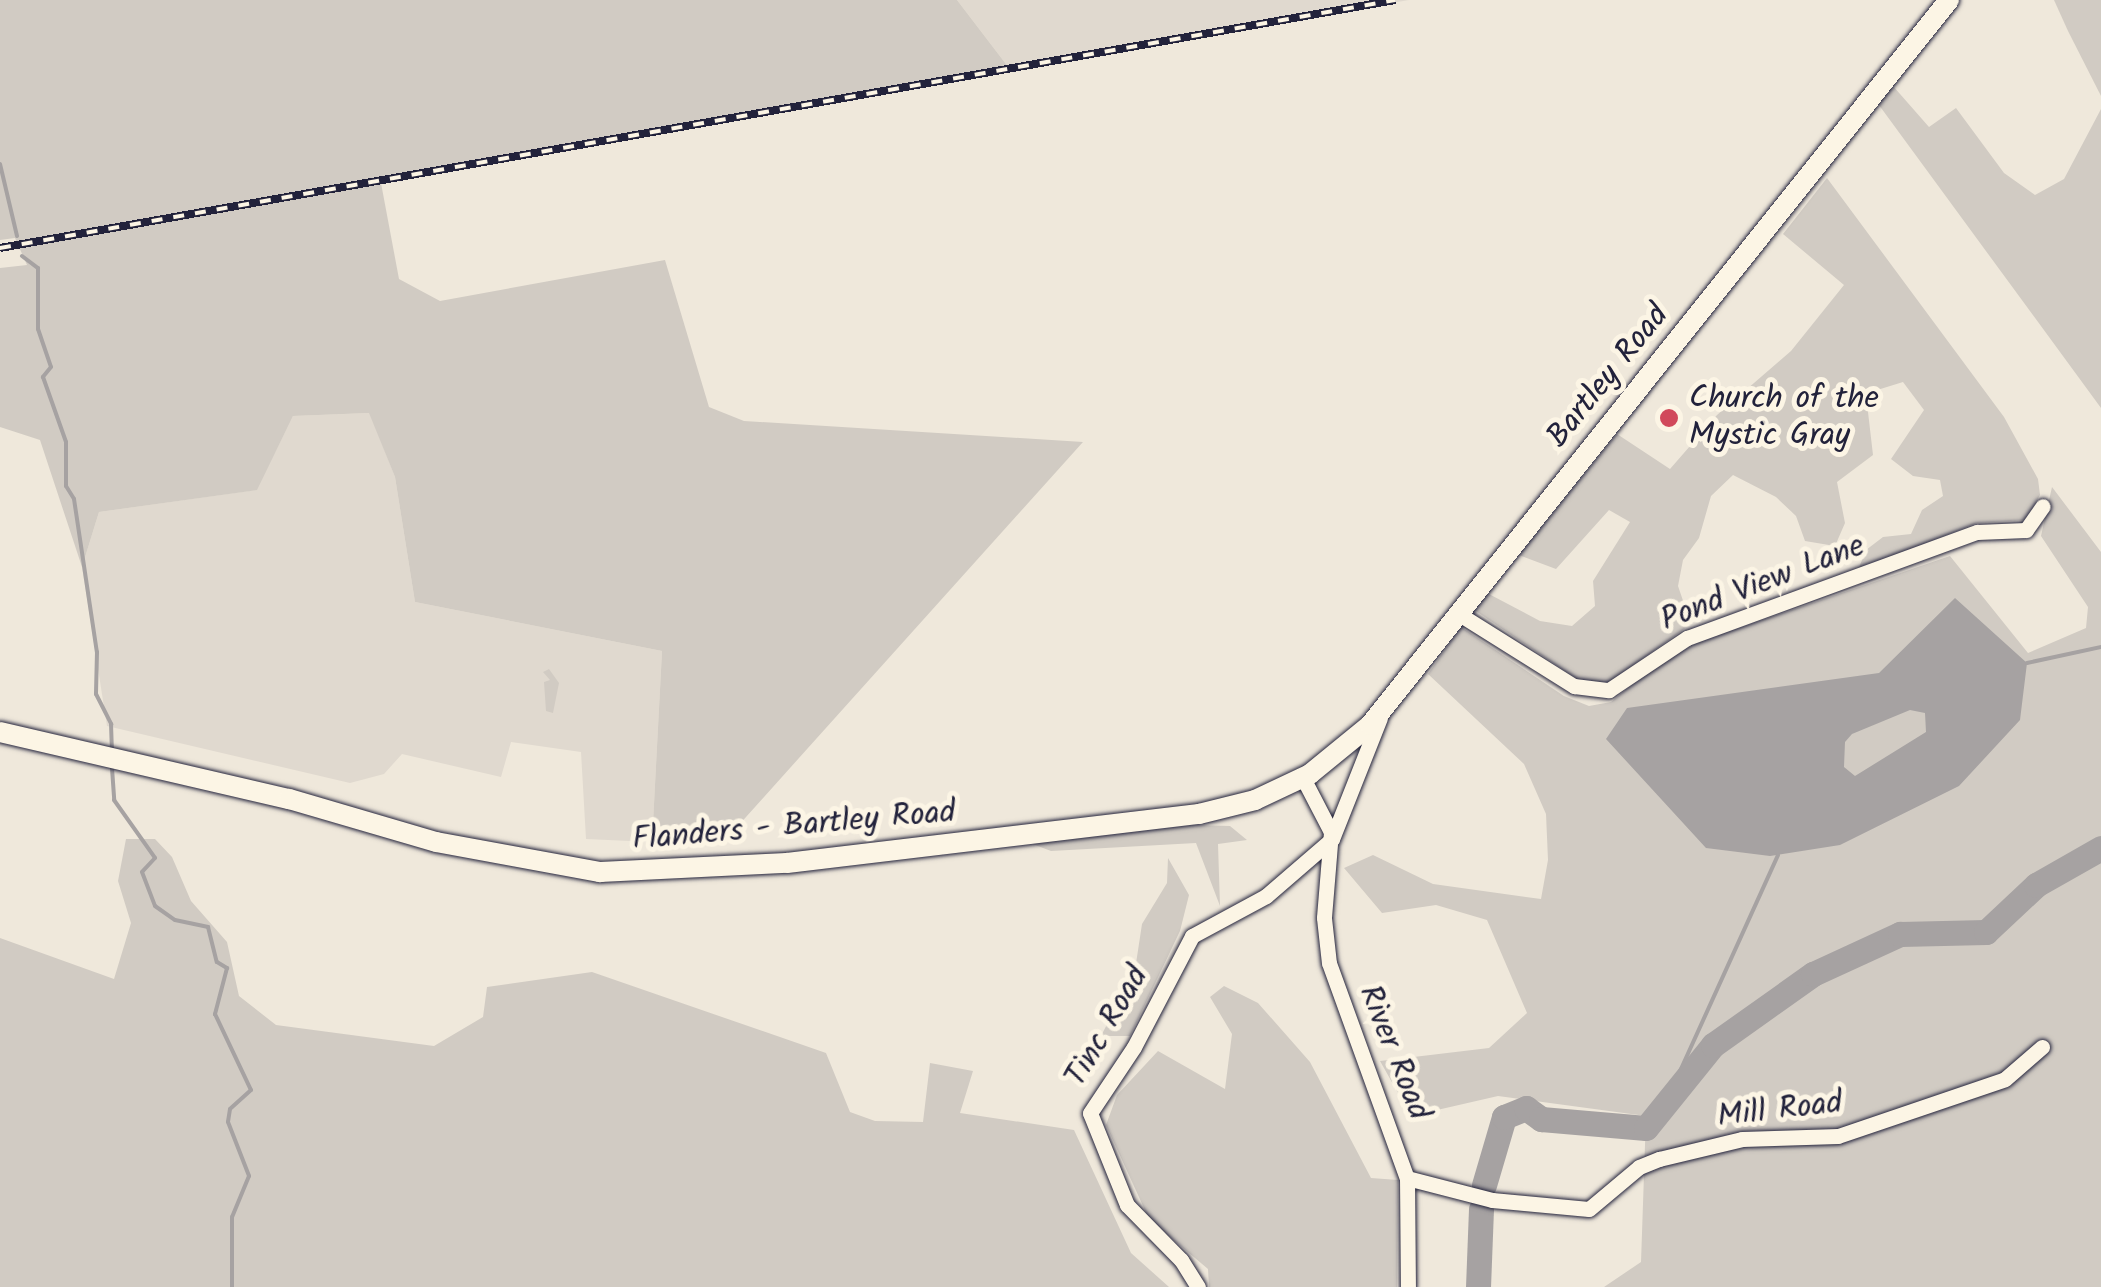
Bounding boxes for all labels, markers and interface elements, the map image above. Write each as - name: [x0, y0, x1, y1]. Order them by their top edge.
- street label: Bartley Road: [1540, 298, 1678, 456]
- place label: Church of the Mystic Gray: [1689, 381, 1879, 456]
- marker: Church of the Mystic Gray: [1658, 407, 1680, 429]
- street label: Pond View Lane: [1656, 528, 1870, 640]
- street label: Flanders - Bartley Road: [631, 794, 957, 860]
- street label: Tinc Road: [1058, 960, 1158, 1094]
- street label: River Road: [1349, 980, 1437, 1126]
- street label: Mill Road: [1715, 1084, 1845, 1138]

